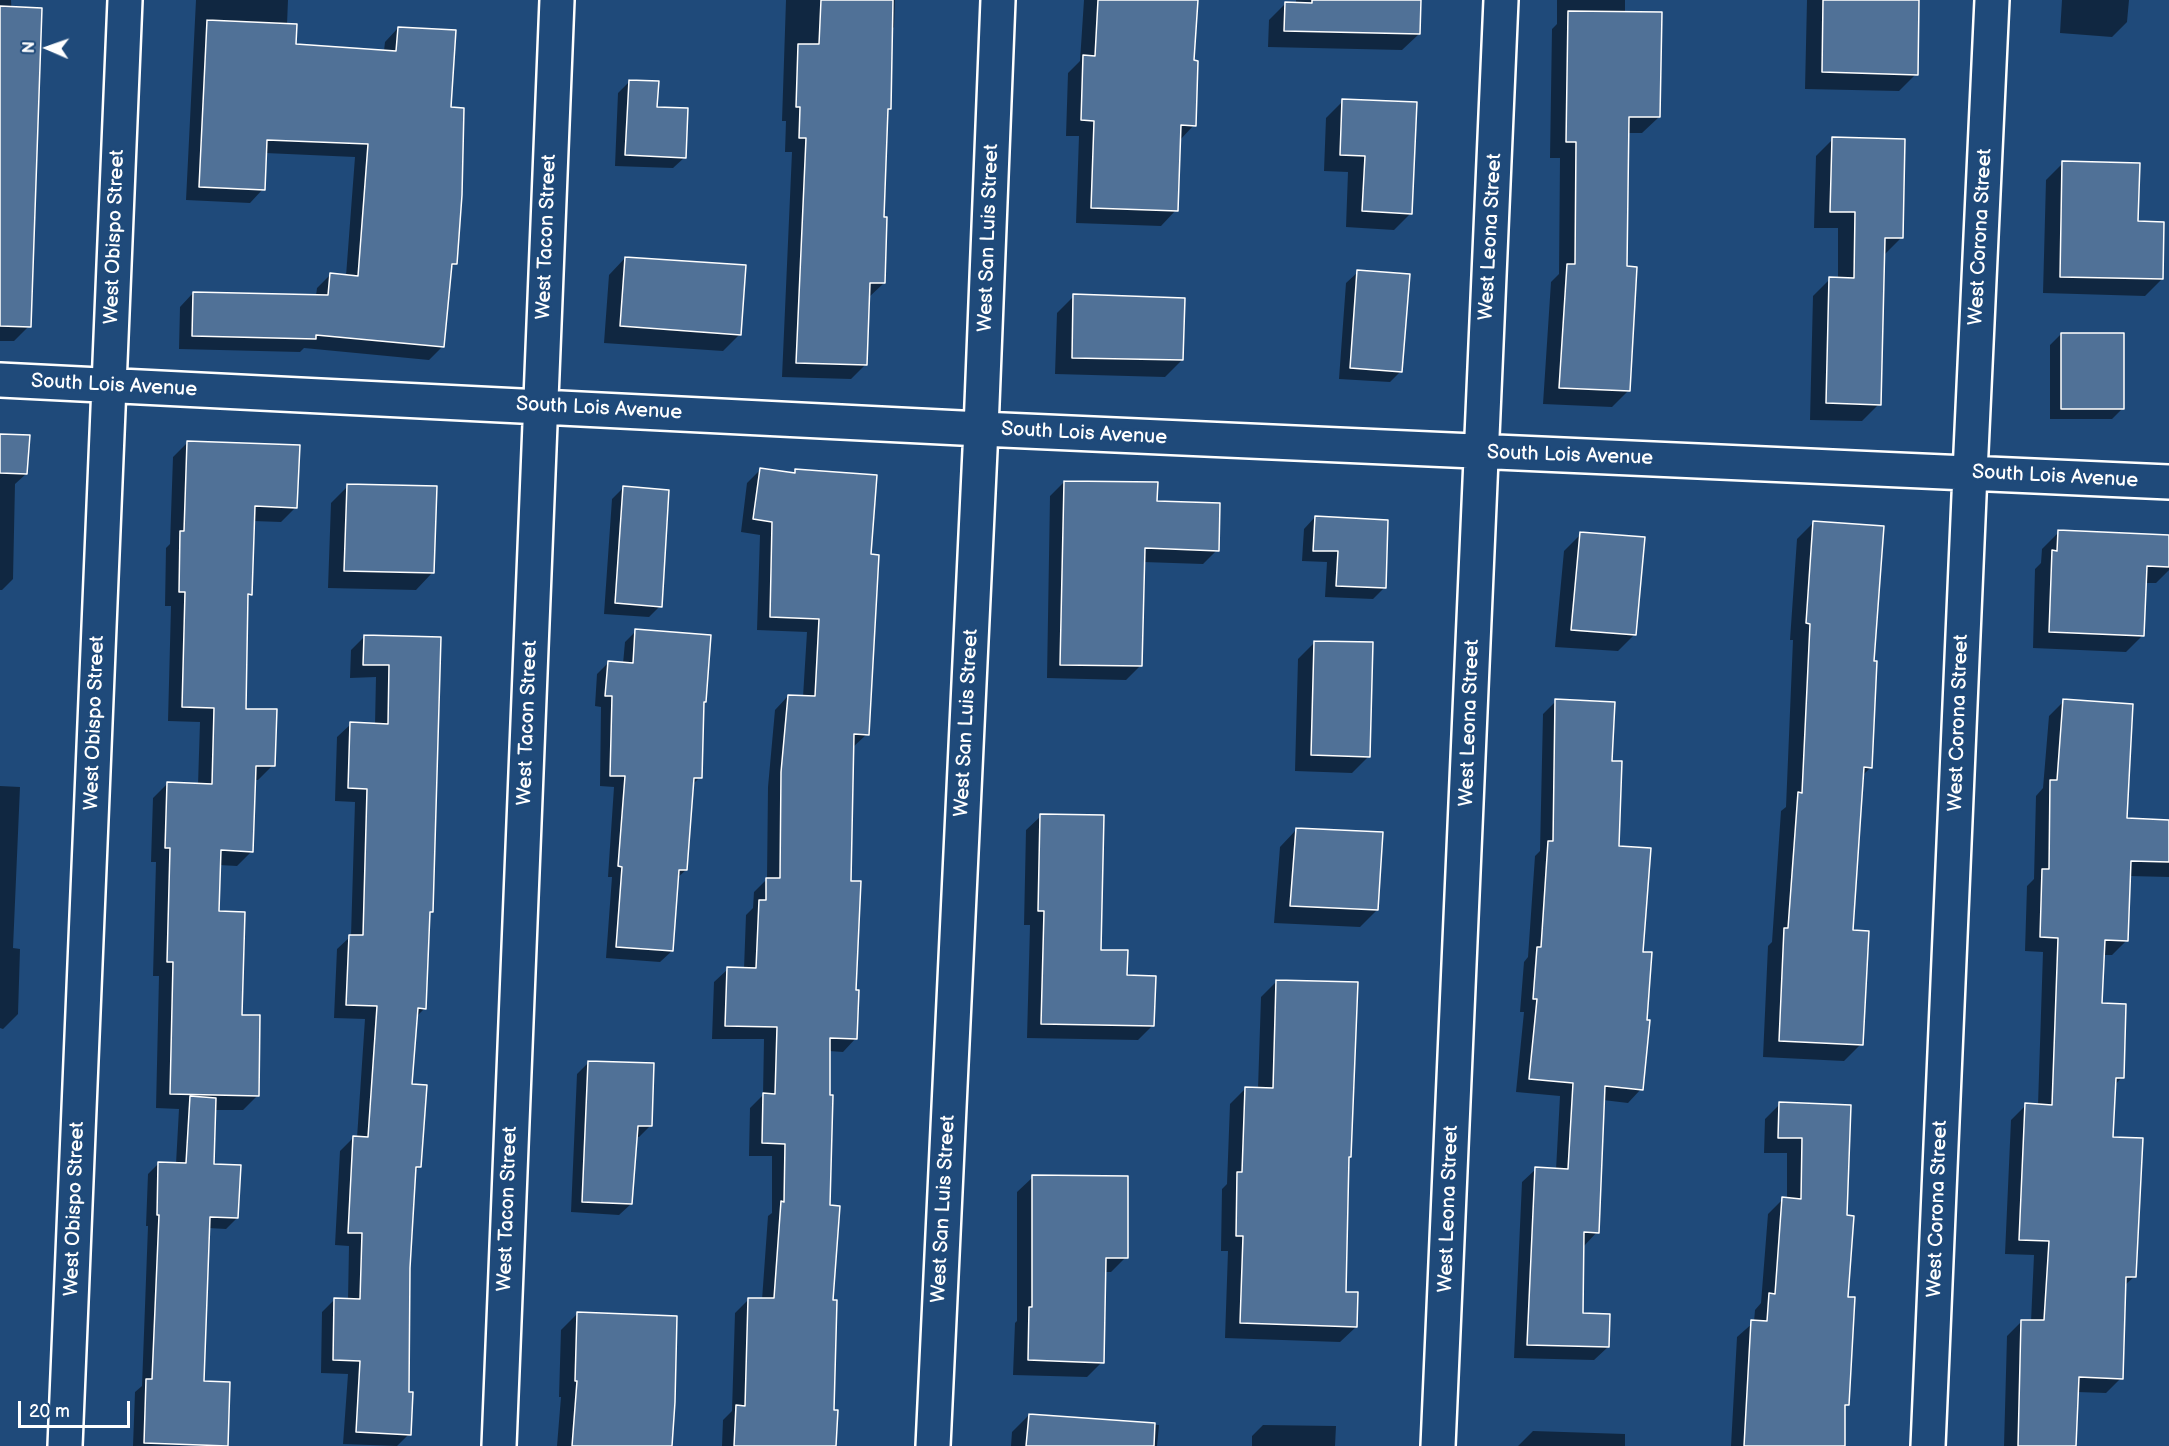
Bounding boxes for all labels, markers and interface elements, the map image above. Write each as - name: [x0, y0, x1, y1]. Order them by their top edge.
- north arrow: [18, 18, 78, 78]
- text: N: [20, 41, 39, 54]
- street label: West San Luis Street: [974, 144, 1004, 332]
- street label: West Corona Street: [1964, 148, 1998, 326]
- street label: West Obispo Street: [100, 149, 130, 325]
- street label: West Leona Street: [1475, 153, 1507, 321]
- street label: West Tacon Street: [532, 154, 562, 320]
- street label: South Lois Avenue: [30, 370, 198, 402]
- street label: South Lois Avenue: [515, 393, 683, 425]
- street label: South Lois Avenue: [1000, 418, 1168, 450]
- street label: South Lois Avenue: [1486, 441, 1654, 471]
- street label: South Lois Avenue: [1971, 461, 2139, 493]
- street label: West San Luis Street: [950, 628, 984, 818]
- street label: West Corona Street: [1944, 634, 1974, 812]
- street label: West Obispo Street: [80, 635, 110, 811]
- street label: West Leona Street: [1455, 639, 1485, 807]
- street label: West Tacon Street: [513, 640, 543, 806]
- street label: West San Luis Street: [927, 1114, 961, 1304]
- street label: West Corona Street: [1923, 1120, 1953, 1298]
- street label: West Obispo Street: [60, 1121, 90, 1297]
- street label: West Leona Street: [1434, 1125, 1464, 1293]
- street label: West Tacon Street: [493, 1126, 523, 1292]
- scale bar: [21, 1389, 134, 1427]
- text: 20 m: [29, 1401, 70, 1422]

